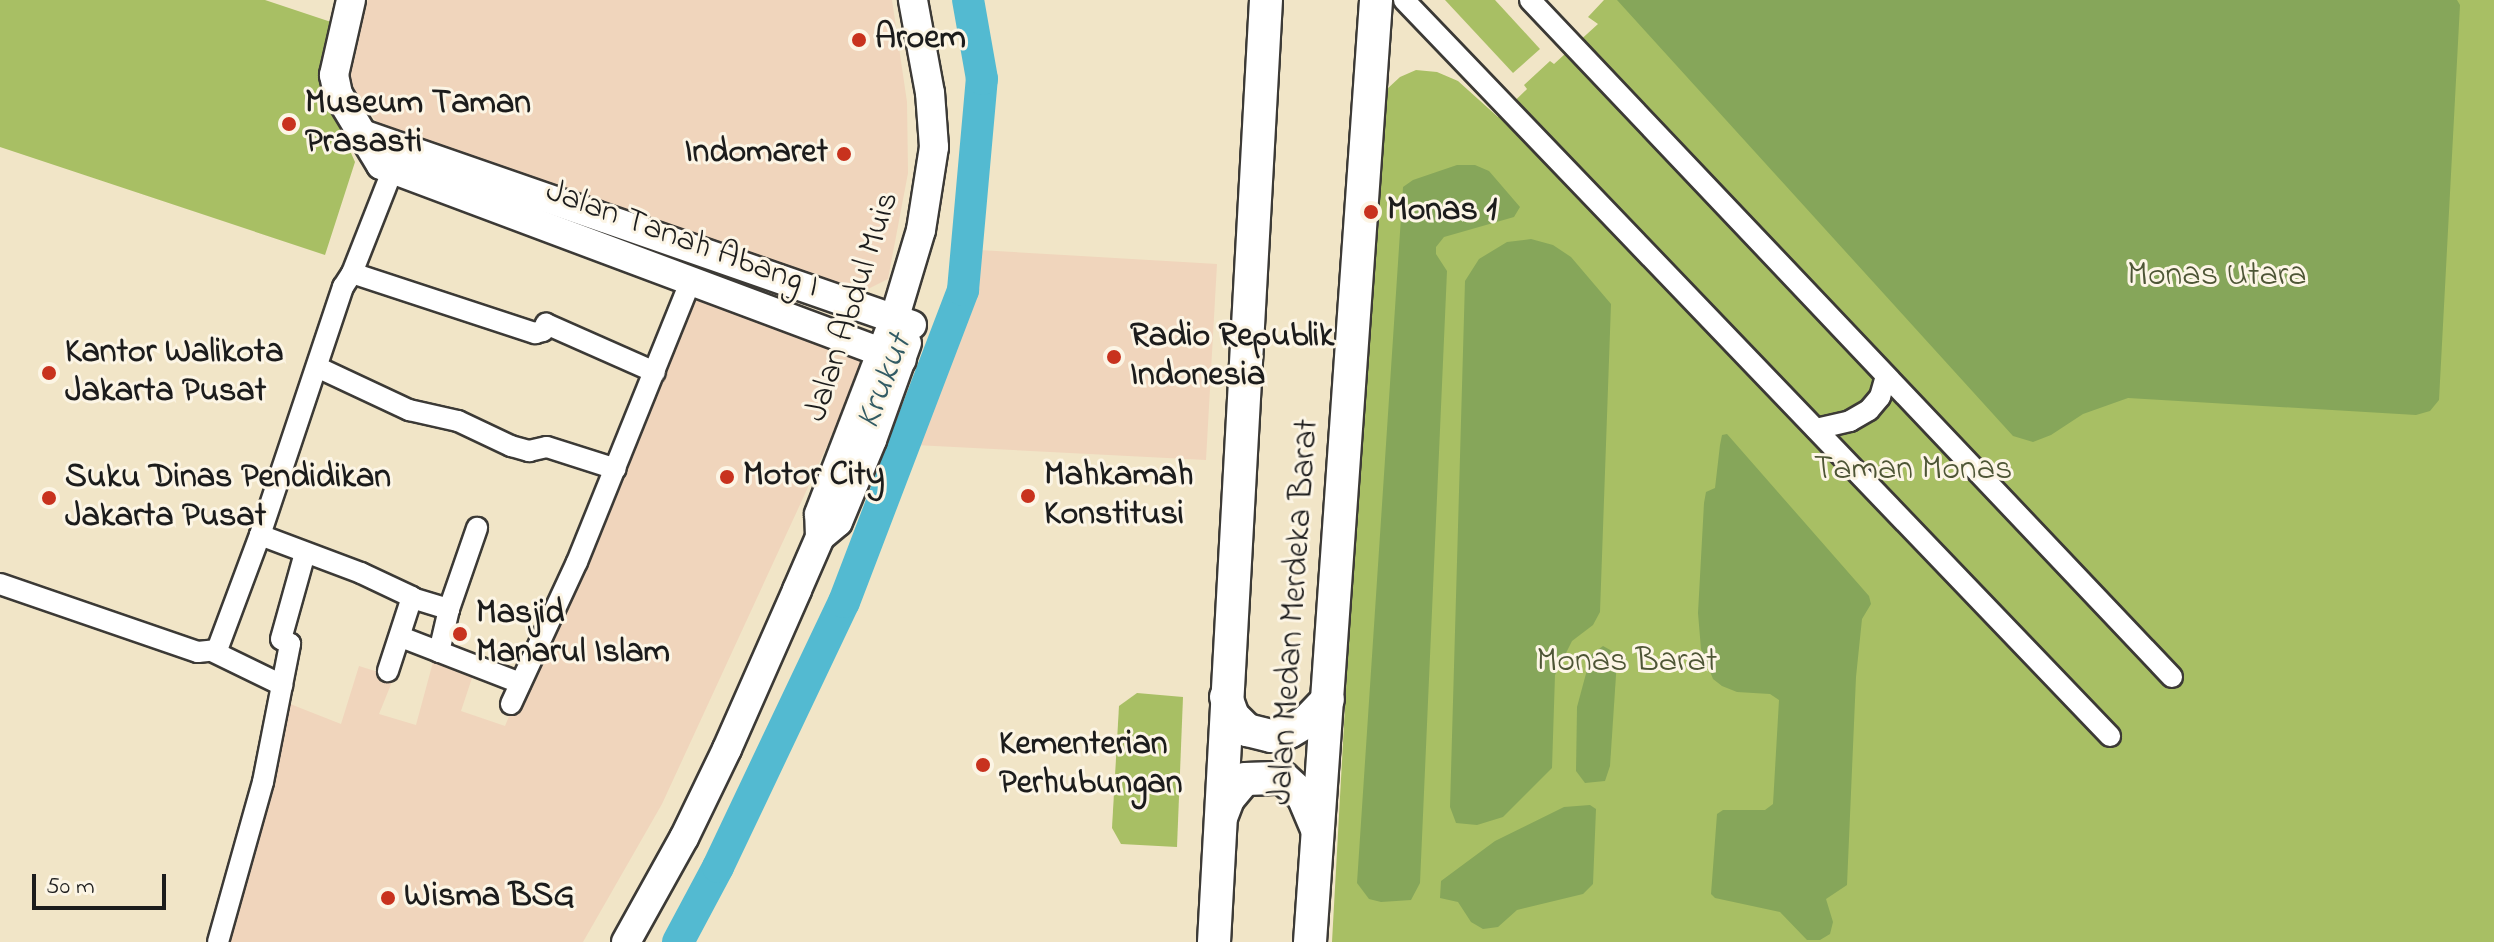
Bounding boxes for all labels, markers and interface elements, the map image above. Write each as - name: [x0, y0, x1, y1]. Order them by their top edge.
- place label: Aroem: [875, 20, 966, 60]
- marker: Aroem: [850, 31, 868, 49]
- place label: Museum Taman Prasasti: [305, 84, 531, 164]
- marker: Museum Taman Prasasti: [280, 115, 298, 133]
- place label: Indomaret: [685, 134, 828, 174]
- marker: Indomaret: [835, 145, 853, 163]
- street label: Jalan Tanah Abang I: [540, 172, 824, 308]
- street label: Jalan Abdul Muis: [797, 187, 909, 427]
- place label: Monas 1: [1387, 192, 1497, 232]
- marker: Monas 1: [1362, 203, 1380, 221]
- park label: Monas Utara: [2127, 257, 2307, 297]
- place label: Radio Republik Indonesia: [1130, 317, 1334, 396]
- water label: Krukut: [847, 329, 923, 435]
- place label: Kantor Walikota Jakarta Pusat: [65, 333, 284, 412]
- marker: Radio Republik Indonesia: [1105, 348, 1123, 366]
- marker: Kantor Walikota Jakarta Pusat: [40, 364, 58, 382]
- street label: Jalan Medan Merdeka Barat: [1261, 418, 1329, 806]
- park label: Taman Monas: [1814, 451, 2012, 491]
- place label: Mahkamah Konstitusi: [1044, 456, 1193, 536]
- place label: Motor City: [743, 457, 885, 497]
- place label: Suku Dinas Pendidikan Jakarta Pusat: [65, 458, 391, 538]
- marker: Motor City: [718, 468, 736, 486]
- marker: Mahkamah Konstitusi: [1019, 487, 1037, 505]
- marker: Suku Dinas Pendidikan Jakarta Pusat: [40, 489, 58, 507]
- place label: Masjid Manarul Islam: [476, 594, 670, 674]
- marker: Masjid Manarul Islam: [451, 625, 469, 643]
- park label: Monas Barat: [1537, 643, 1717, 683]
- place label: Kementerian Perhubungan: [999, 725, 1182, 804]
- marker: Kementerian Perhubungan: [974, 756, 992, 774]
- scale bar: [36, 858, 170, 908]
- text: 50 m: [46, 870, 95, 905]
- place label: Wisma BSG: [404, 878, 575, 918]
- marker: Wisma BSG: [379, 889, 397, 907]

